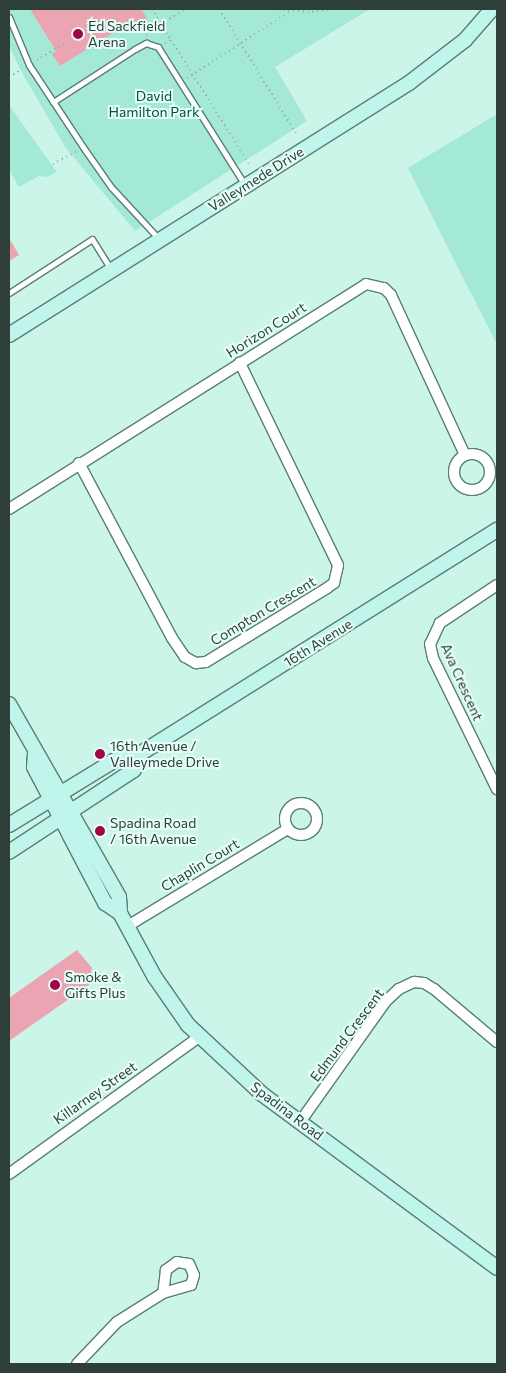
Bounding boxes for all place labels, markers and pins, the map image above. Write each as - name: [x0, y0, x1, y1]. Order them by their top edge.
- place label: Ed Sackfield Arena: [88, 18, 165, 50]
- marker: Ed Sackfield Arena: [72, 28, 84, 40]
- place label: 16th Avenue / Valleymede Drive: [110, 738, 219, 770]
- marker: 16th Avenue / Valleymede Drive: [94, 748, 106, 760]
- place label: Spadina Road / 16th Avenue: [110, 815, 197, 848]
- marker: Spadina Road / 16th Avenue: [94, 825, 106, 837]
- place label: Smoke & Gifts Plus: [65, 969, 126, 1002]
- marker: Smoke & Gifts Plus: [49, 979, 61, 991]

